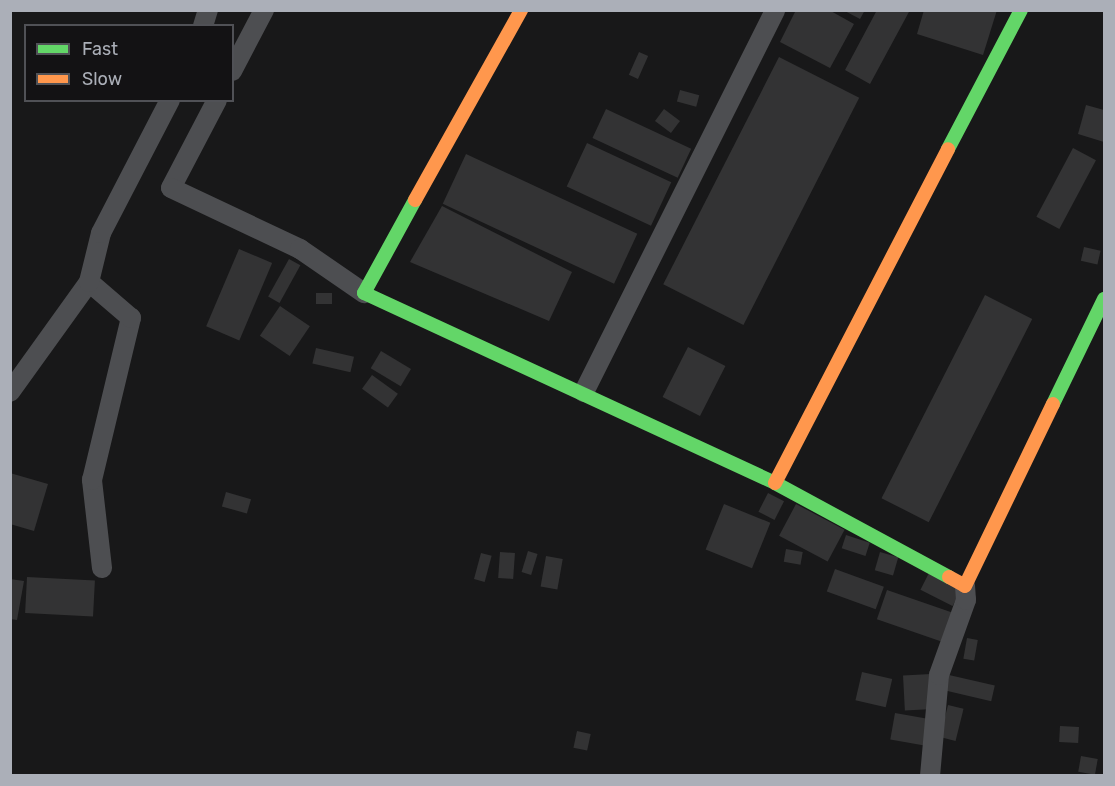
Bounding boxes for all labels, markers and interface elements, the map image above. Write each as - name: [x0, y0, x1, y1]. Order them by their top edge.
- legend: [24, 24, 234, 102]
- text: Fast: [82, 38, 118, 60]
- text: Slow: [82, 68, 122, 90]

